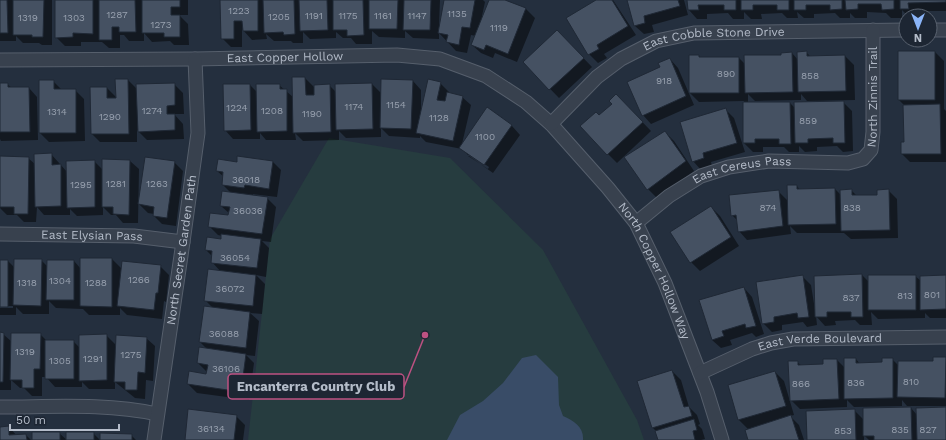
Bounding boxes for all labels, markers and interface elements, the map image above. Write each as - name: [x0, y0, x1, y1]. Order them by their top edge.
- house number: 1223: [228, 5, 250, 16]
- house number: 1135: [447, 8, 467, 19]
- north arrow: [898, 8, 938, 48]
- house number: 1287: [106, 9, 128, 20]
- house number: 1191: [305, 10, 323, 21]
- house number: 1175: [338, 10, 358, 21]
- house number: 1161: [374, 10, 392, 21]
- house number: 1147: [407, 10, 427, 21]
- house number: 1205: [268, 11, 290, 22]
- house number: 1319: [18, 12, 38, 23]
- house number: 1303: [63, 12, 85, 23]
- house number: 1273: [151, 19, 172, 30]
- house number: 1119: [490, 22, 508, 33]
- street label: East Cobble Stone Drive: [640, 25, 785, 54]
- text: N: [914, 31, 922, 44]
- street label: North Zinnis Trail: [864, 46, 880, 148]
- street label: East Copper Hollow: [227, 49, 343, 65]
- house number: 890: [717, 68, 735, 79]
- house number: 858: [801, 70, 819, 81]
- house number: 918: [656, 75, 672, 86]
- house number: 1154: [386, 99, 406, 110]
- house number: 1174: [345, 101, 363, 112]
- house number: 1224: [226, 102, 248, 113]
- house number: 1274: [142, 105, 162, 116]
- house number: 1208: [261, 105, 283, 116]
- house number: 1314: [47, 106, 67, 117]
- house number: 1190: [302, 108, 322, 119]
- house number: 1290: [99, 111, 121, 122]
- house number: 1128: [429, 112, 449, 123]
- house number: 859: [799, 115, 817, 126]
- house number: 1100: [475, 131, 495, 142]
- street label: East Cereus Pass: [690, 154, 792, 187]
- street label: North Secret Garden Path: [164, 174, 199, 326]
- house number: 36018: [232, 174, 260, 185]
- house number: 1281: [106, 178, 126, 189]
- house number: 1263: [146, 178, 168, 189]
- house number: 1295: [70, 179, 92, 190]
- street label: North Copper Hollow Way: [615, 200, 693, 342]
- house number: 874: [760, 202, 776, 213]
- house number: 838: [843, 202, 861, 213]
- house number: 36036: [233, 205, 263, 216]
- street label: East Elysian Pass: [41, 228, 144, 244]
- house number: 36054: [220, 252, 250, 263]
- house number: 1266: [128, 274, 150, 285]
- house number: 1304: [49, 275, 71, 286]
- house number: 1318: [17, 277, 37, 288]
- house number: 1288: [85, 277, 107, 288]
- house number: 36072: [215, 283, 245, 294]
- house number: 801: [924, 289, 940, 300]
- house number: 813: [897, 290, 913, 301]
- house number: 837: [843, 292, 860, 303]
- house number: 36088: [209, 328, 239, 339]
- street label: East Verde Boulevard: [756, 331, 882, 354]
- house number: 1319: [15, 346, 35, 357]
- house number: 1275: [121, 349, 142, 360]
- house number: 1291: [83, 353, 103, 364]
- house number: 1305: [49, 355, 71, 366]
- house number: 36106: [212, 363, 240, 374]
- callout: Encanterra Country Club: [228, 374, 404, 399]
- house number: 810: [903, 376, 919, 387]
- house number: 836: [847, 377, 865, 388]
- house number: 866: [792, 378, 810, 389]
- text: Encanterra Country Club: [237, 379, 395, 394]
- scale bar: [10, 406, 119, 432]
- text: 50 m: [16, 413, 46, 427]
- house number: 36134: [197, 423, 225, 434]
- house number: 835: [891, 424, 909, 435]
- house number: 827: [919, 424, 937, 435]
- house number: 853: [834, 425, 852, 436]

